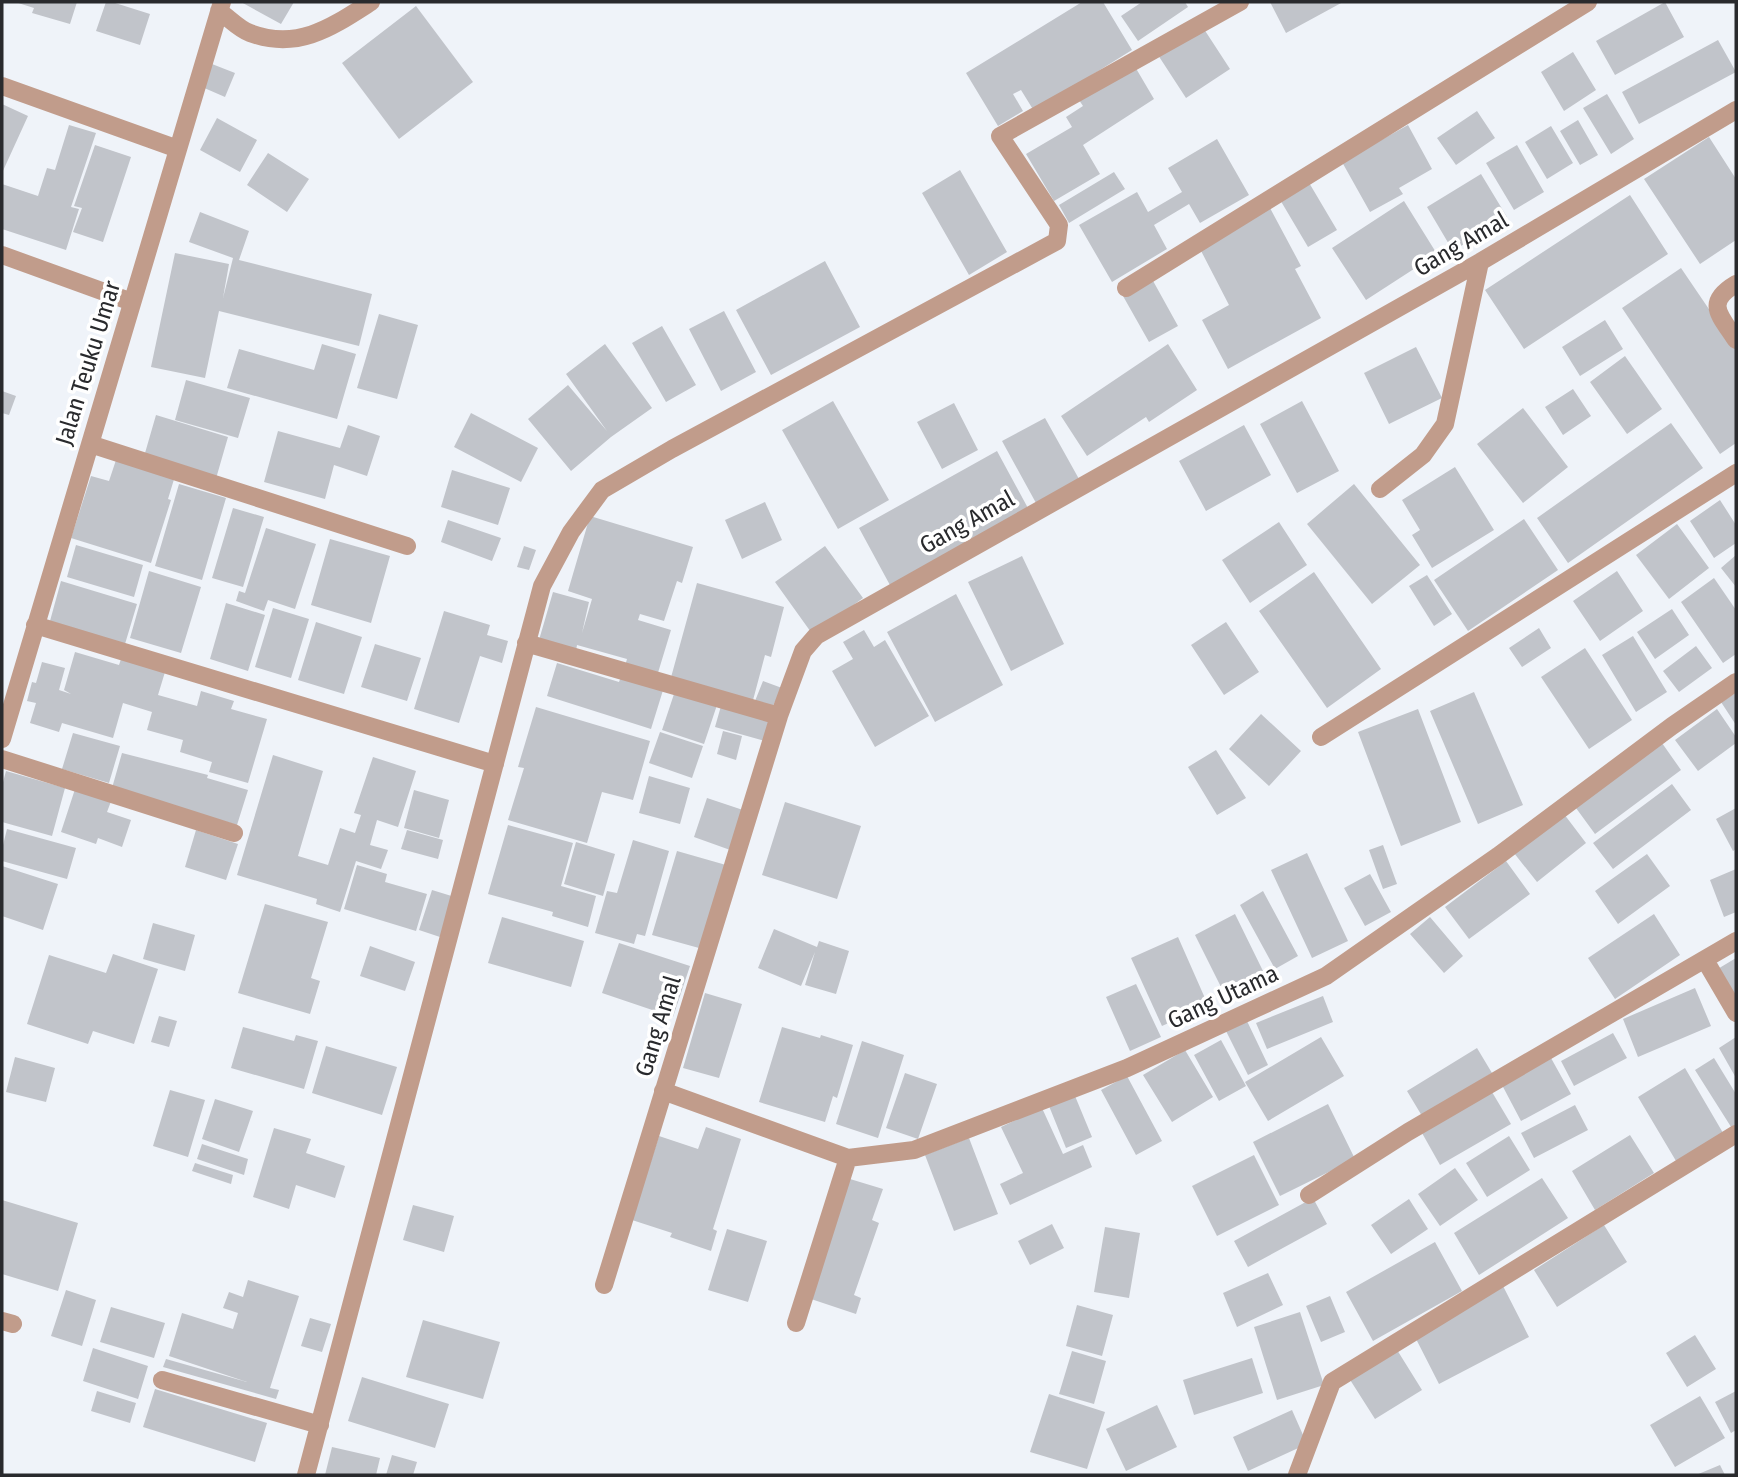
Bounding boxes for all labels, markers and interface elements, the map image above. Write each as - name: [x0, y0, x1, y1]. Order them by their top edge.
- street label: Gang Amal: [1409, 206, 1513, 282]
- street label: Jalan Teuku Umar: [50, 277, 126, 449]
- street label: Gang Amal: [915, 485, 1019, 559]
- street label: Gang Utama: [1163, 959, 1283, 1035]
- street label: Gang Amal: [629, 972, 687, 1080]

